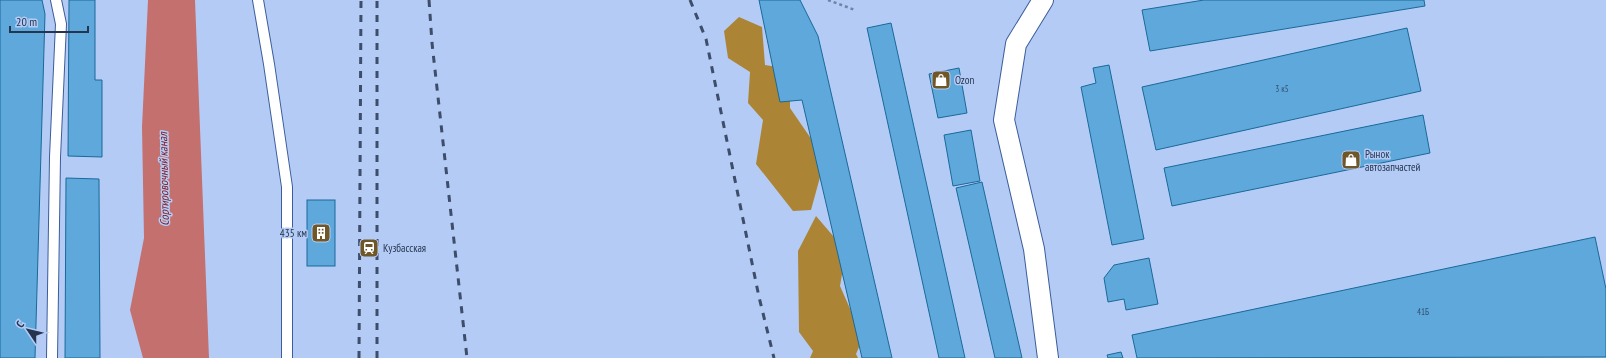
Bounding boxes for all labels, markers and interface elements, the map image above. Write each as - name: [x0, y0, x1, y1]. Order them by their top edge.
- scale bar: [10, 8, 88, 34]
- text: 20 m: [16, 14, 37, 29]
- shop icon: Ozon: [930, 69, 952, 91]
- place label: Ozon: [955, 73, 974, 87]
- house number: 3 к5: [1275, 83, 1289, 94]
- water label: Сортировочный канал: [155, 131, 172, 226]
- place label: Рынок автозапчастей: [1365, 147, 1420, 174]
- shop icon: Рынок автозапчастей: [1340, 149, 1362, 171]
- building icon: 435 км: [310, 222, 332, 244]
- place label: 435 км: [280, 226, 307, 240]
- station icon: Кузбасская: [358, 237, 380, 259]
- place label: Кузбасская: [383, 241, 426, 255]
- house number: 41Б: [1417, 306, 1429, 317]
- north arrow: [8, 310, 48, 350]
- text: С: [13, 318, 27, 330]

